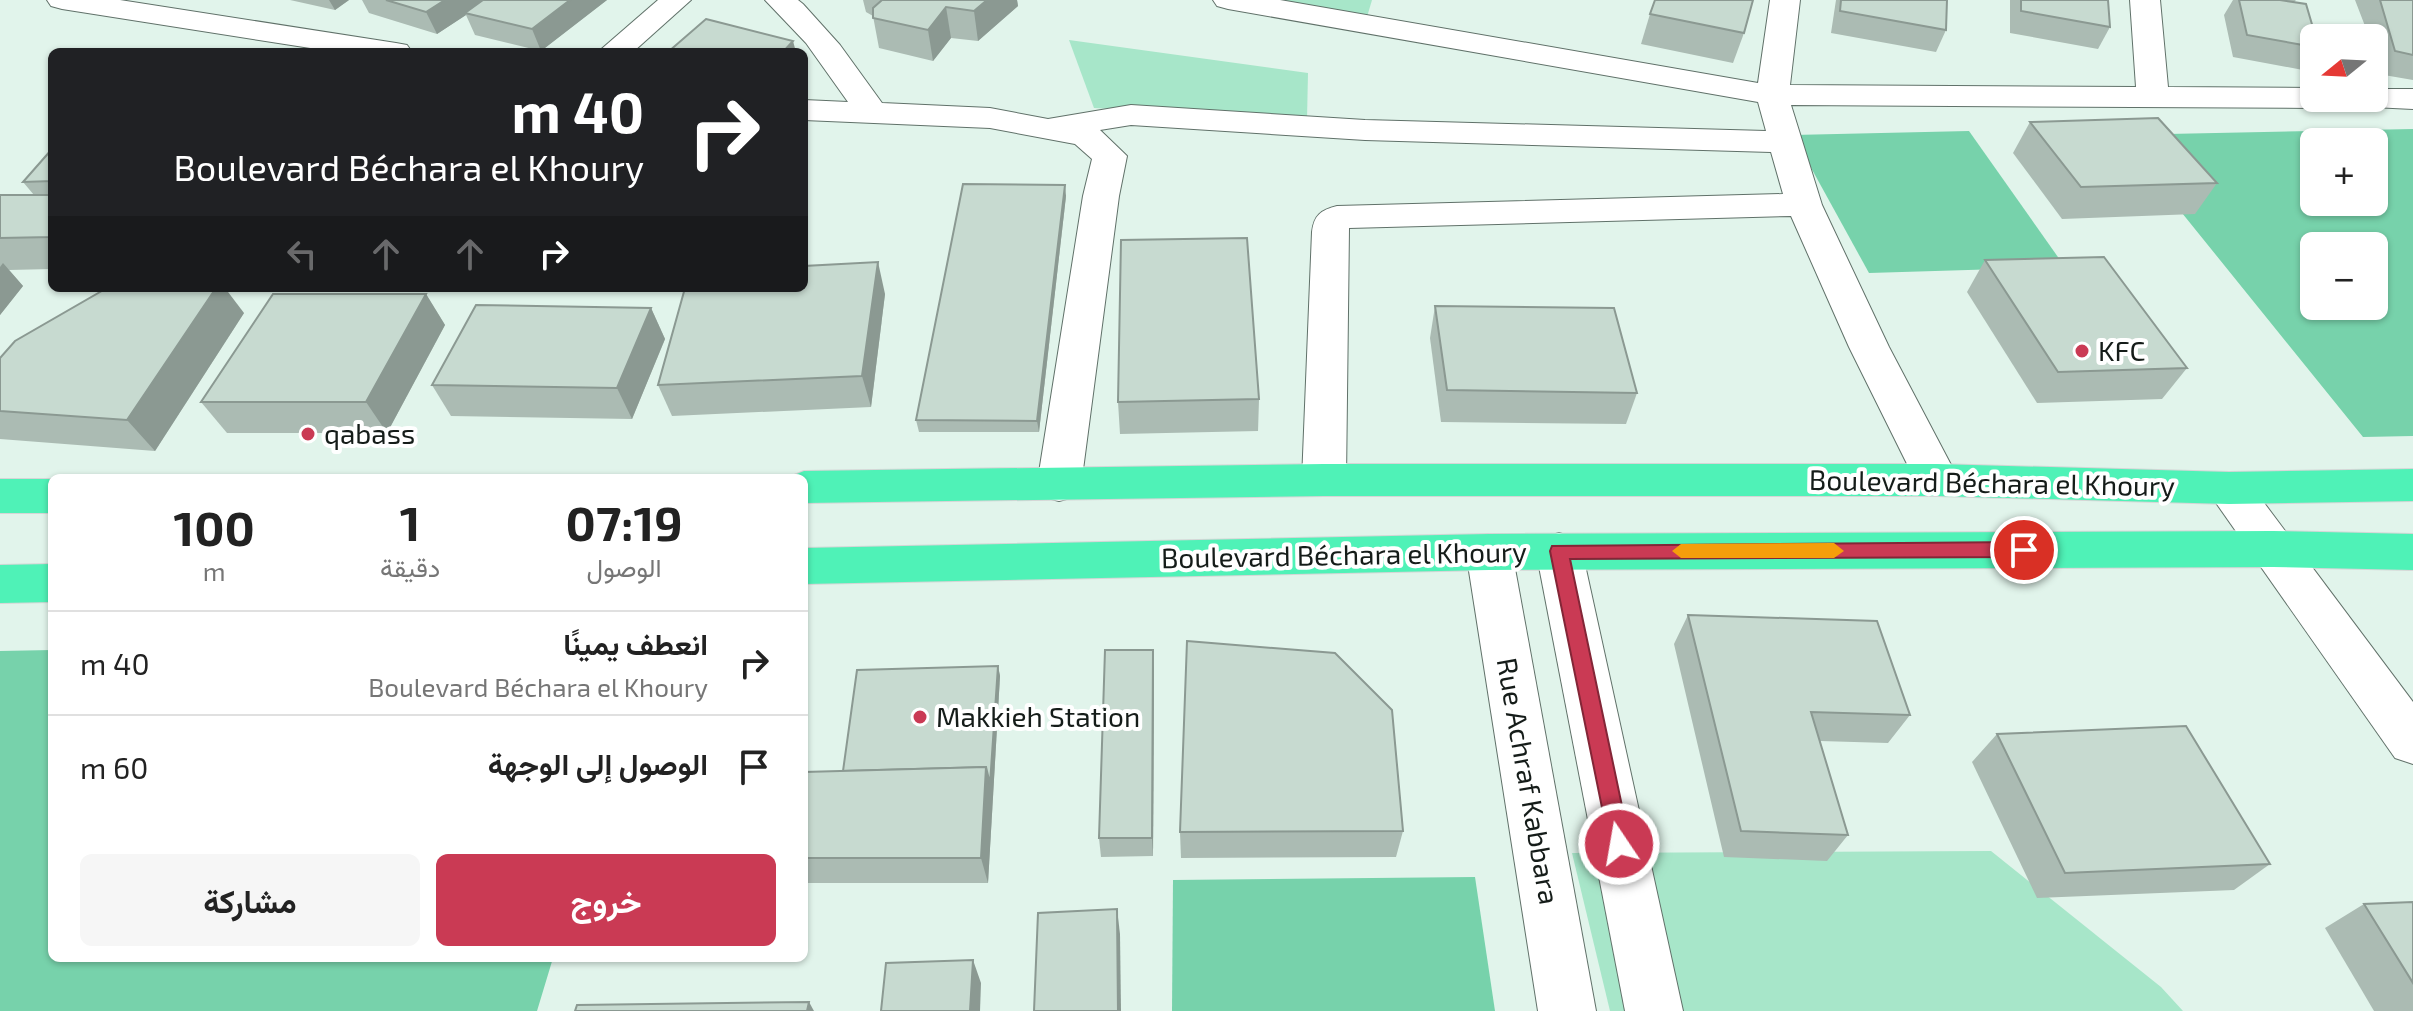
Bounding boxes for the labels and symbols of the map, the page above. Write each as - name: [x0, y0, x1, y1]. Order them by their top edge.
- north arrow: [2300, 24, 2388, 112]
- place label: KFC: [2098, 333, 2145, 367]
- marker: KFC: [2073, 342, 2091, 360]
- place label: qabass: [324, 416, 415, 450]
- marker: qabass: [299, 425, 317, 443]
- street label: Boulevard Béchara el Khoury: [1809, 462, 2175, 502]
- pin: [1990, 516, 2058, 584]
- street label: Boulevard Béchara el Khoury: [1161, 534, 1527, 574]
- street label: Rue Achraf Kabbara: [1491, 655, 1567, 907]
- place label: Makkieh Station: [936, 699, 1140, 733]
- marker: Makkieh Station: [911, 708, 929, 726]
- position arrow: [1577, 802, 1661, 886]

